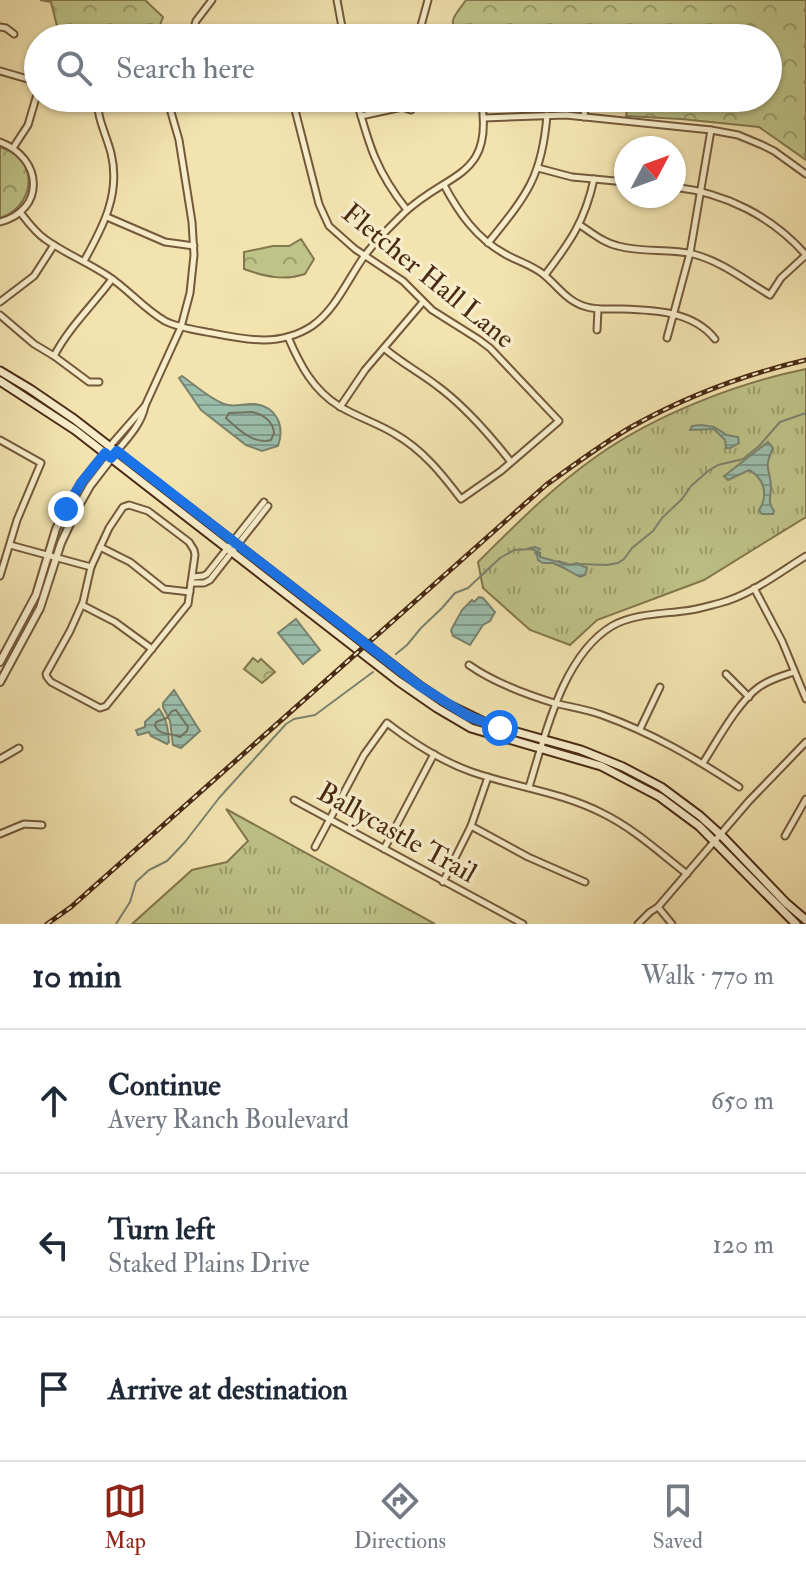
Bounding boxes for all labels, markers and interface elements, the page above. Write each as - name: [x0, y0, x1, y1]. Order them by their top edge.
- search box: [24, 24, 782, 112]
- icon: search: [52, 46, 96, 90]
- text: Search here: [116, 50, 255, 87]
- north arrow: [614, 136, 686, 208]
- street label: Fletcher Hall Lane: [335, 196, 522, 356]
- route end: [48, 491, 84, 527]
- route start: [482, 710, 518, 746]
- street label: Ballycastle Trail: [311, 775, 483, 891]
- text: 10 min: [32, 955, 121, 998]
- text: Walk · 770 m: [641, 960, 774, 992]
- text: Continue: [108, 1067, 221, 1104]
- icon: ahead: [32, 1079, 76, 1123]
- text: 650 m: [711, 1085, 774, 1117]
- text: Avery Ranch Boulevard: [108, 1104, 349, 1136]
- text: Turn left: [108, 1211, 215, 1248]
- icon: left: [32, 1223, 76, 1267]
- text: 120 m: [713, 1229, 774, 1261]
- text: Staked Plains Drive: [108, 1248, 310, 1280]
- icon: arrive: [32, 1367, 76, 1411]
- text: Arrive at destination: [108, 1371, 348, 1408]
- tab: Map: [103, 1479, 147, 1555]
- tab: Directions: [354, 1479, 446, 1555]
- tab: Saved: [653, 1479, 703, 1555]

